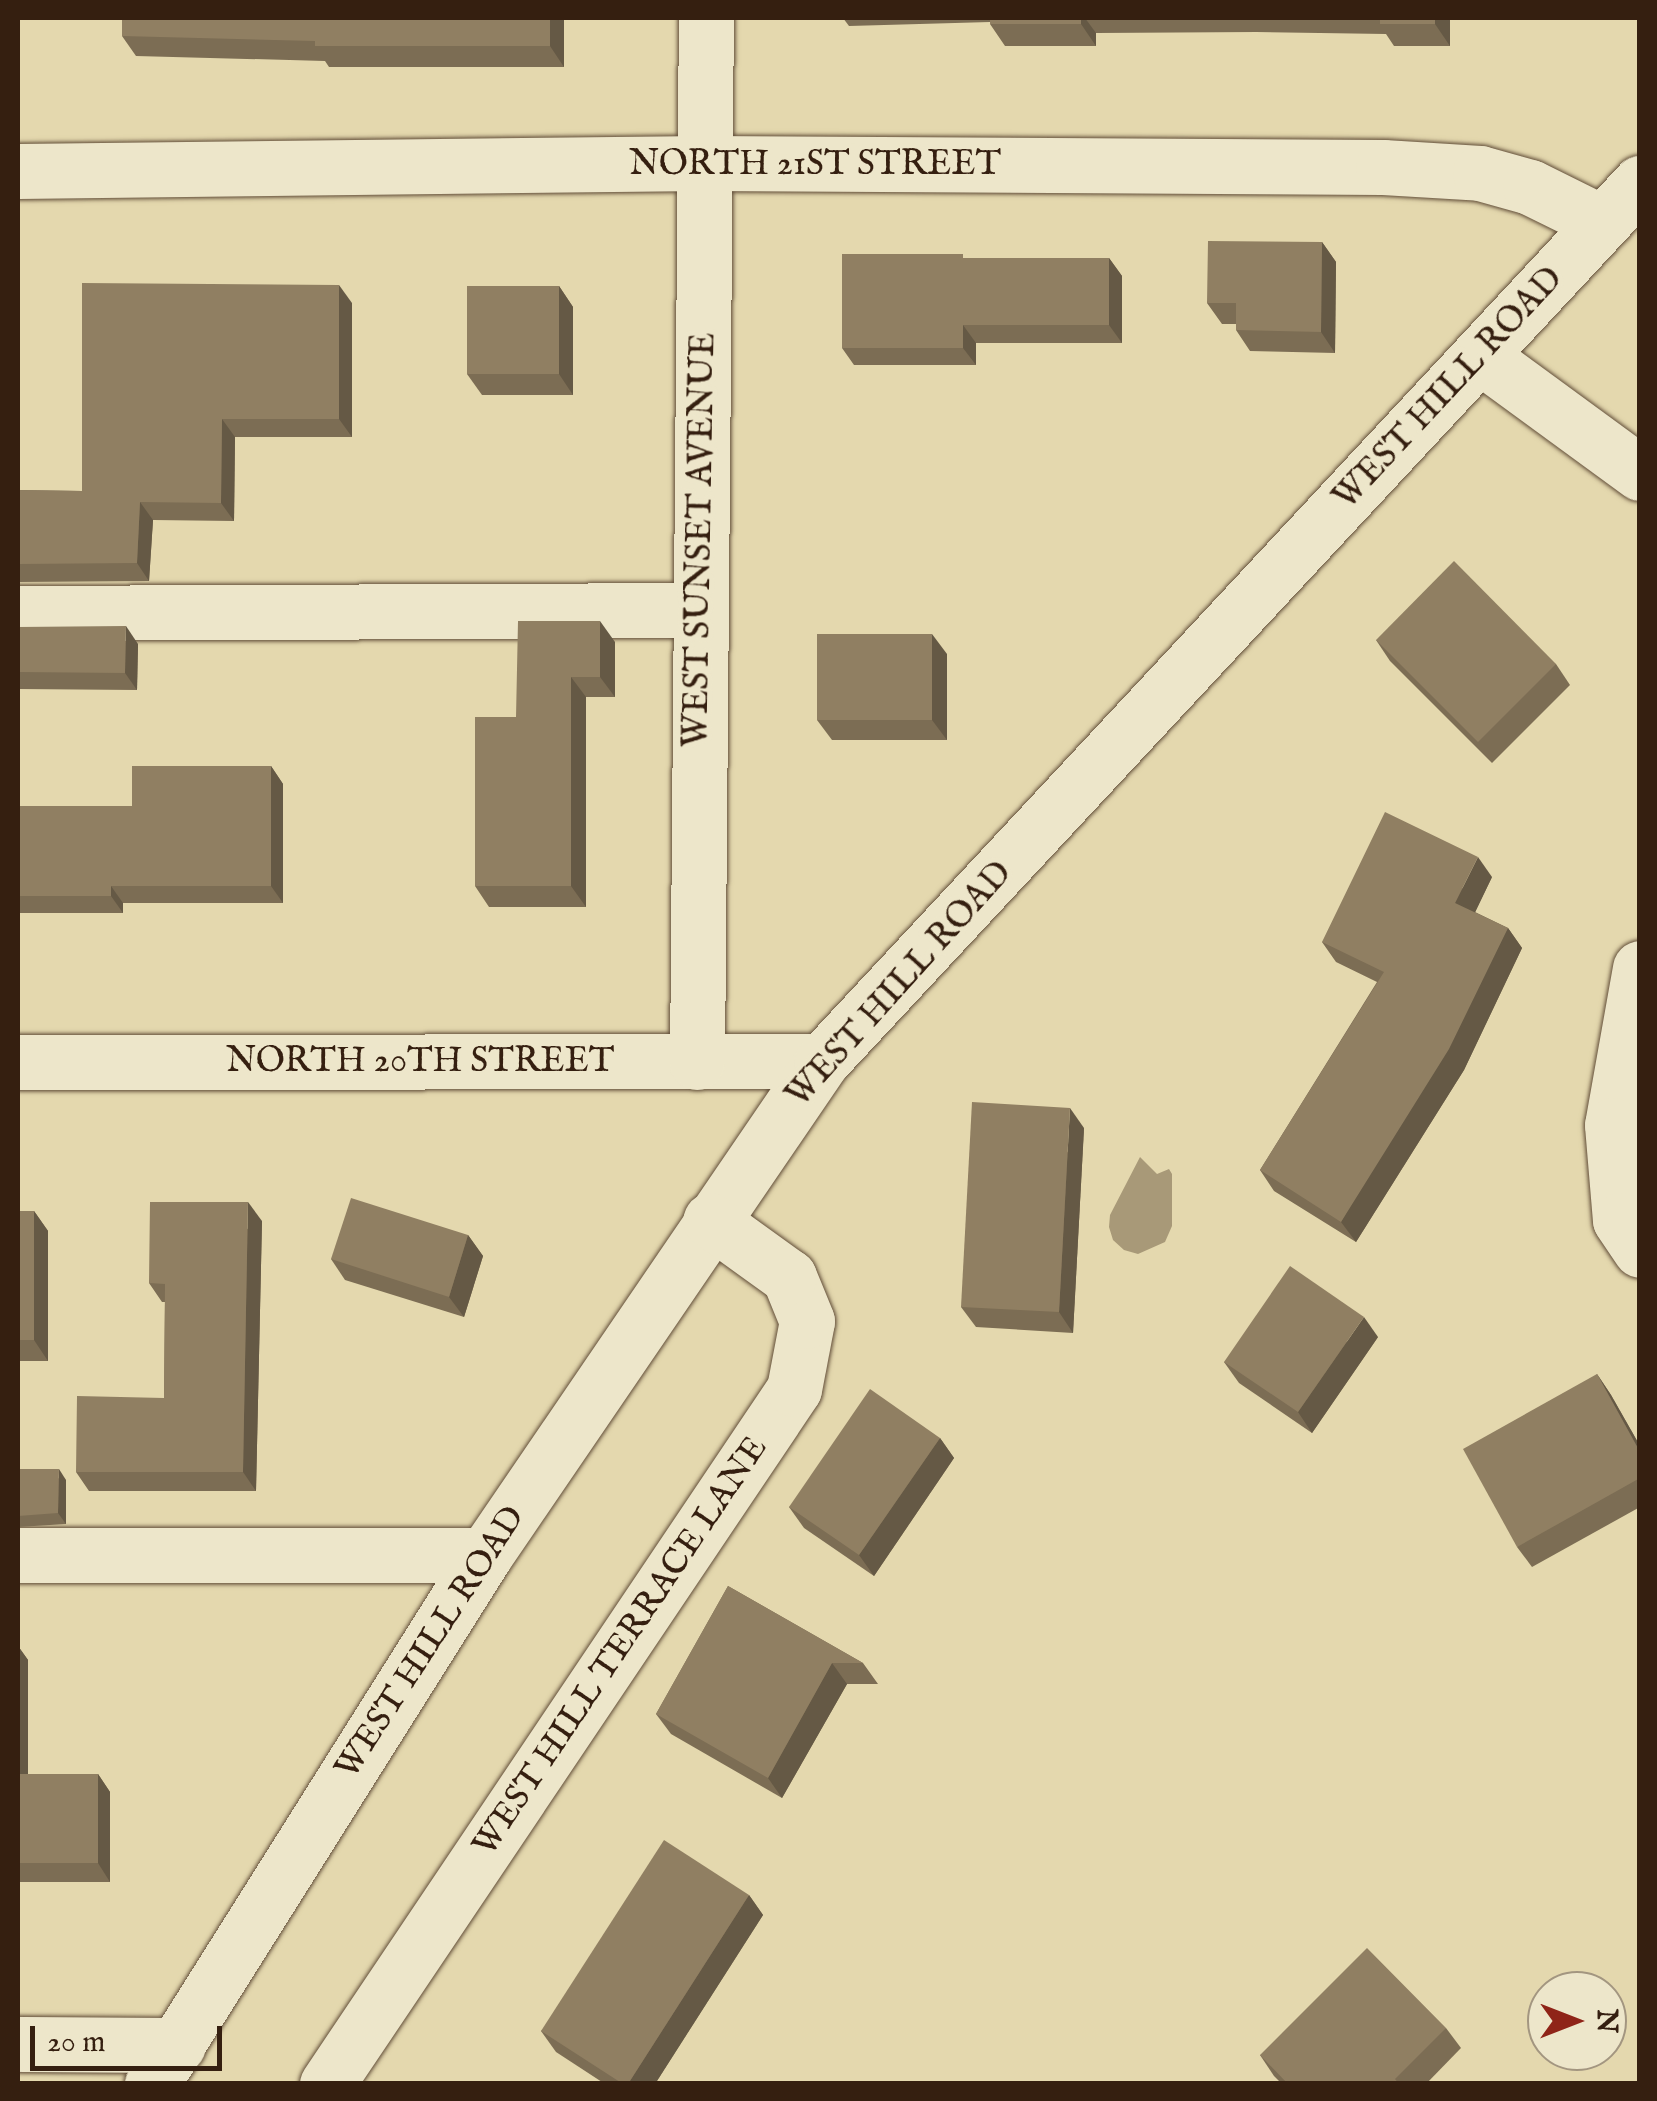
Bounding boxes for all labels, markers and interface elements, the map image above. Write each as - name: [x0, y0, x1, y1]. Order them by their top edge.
- street label: NORTH 21ST STREET: [629, 144, 1001, 186]
- street label: WEST HILL ROAD: [1326, 259, 1572, 519]
- street label: WEST SUNSET AVENUE: [676, 332, 726, 748]
- street label: WEST HILL ROAD: [778, 853, 1022, 1117]
- street label: NORTH 20TH STREET: [226, 1041, 614, 1083]
- street label: WEST HILL TERRACE LANE: [465, 1429, 777, 1865]
- street label: WEST HILL ROAD: [327, 1499, 535, 1787]
- north arrow: [1527, 1971, 1627, 2071]
- scale bar: [35, 2006, 228, 2068]
- text: N: [1588, 2009, 1623, 2033]
- text: 20 m: [47, 2024, 106, 2062]

